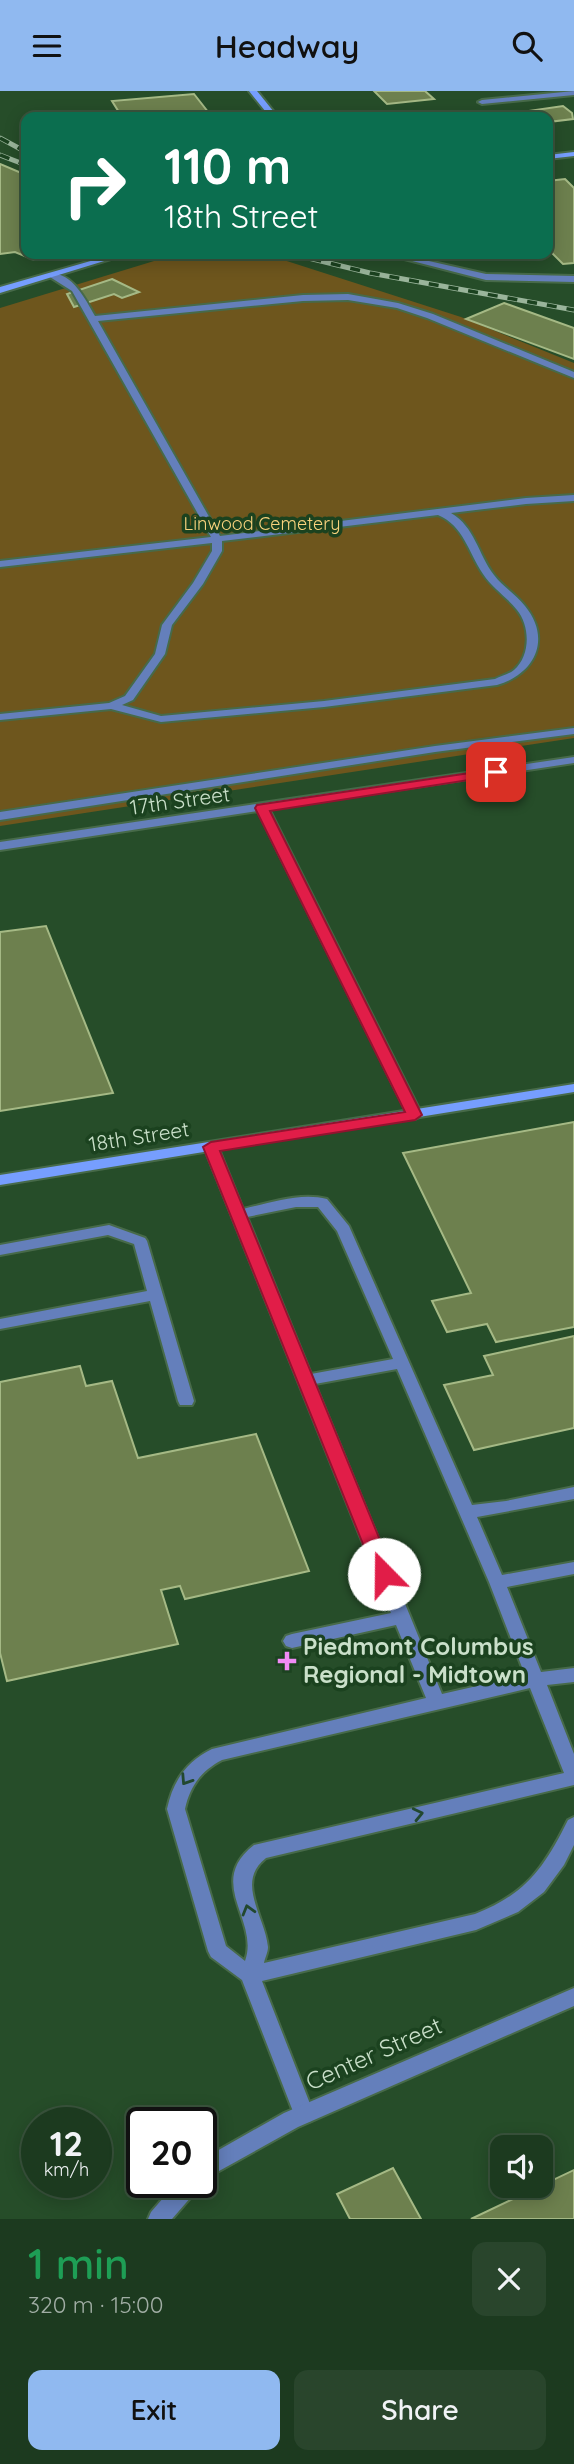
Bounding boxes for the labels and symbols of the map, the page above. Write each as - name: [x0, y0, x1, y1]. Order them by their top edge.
- park label: Linwood Cemetery: [184, 512, 340, 535]
- pin: [466, 742, 526, 802]
- street label: 17th Street: [128, 780, 232, 820]
- street label: 18th Street: [87, 1115, 191, 1157]
- position arrow: [347, 1537, 421, 1611]
- place label: Piedmont Columbus Regional - Midtown: [303, 1631, 534, 1689]
- marker: Piedmont Columbus Regional - Midtown: [277, 1651, 297, 1671]
- one-way arrow: [182, 1772, 195, 1785]
- one-way arrow: [411, 1808, 423, 1822]
- one-way arrow: [242, 1904, 256, 1916]
- street label: Center Street: [301, 2010, 446, 2096]
- speed limit sign: 20: [126, 2107, 217, 2198]

